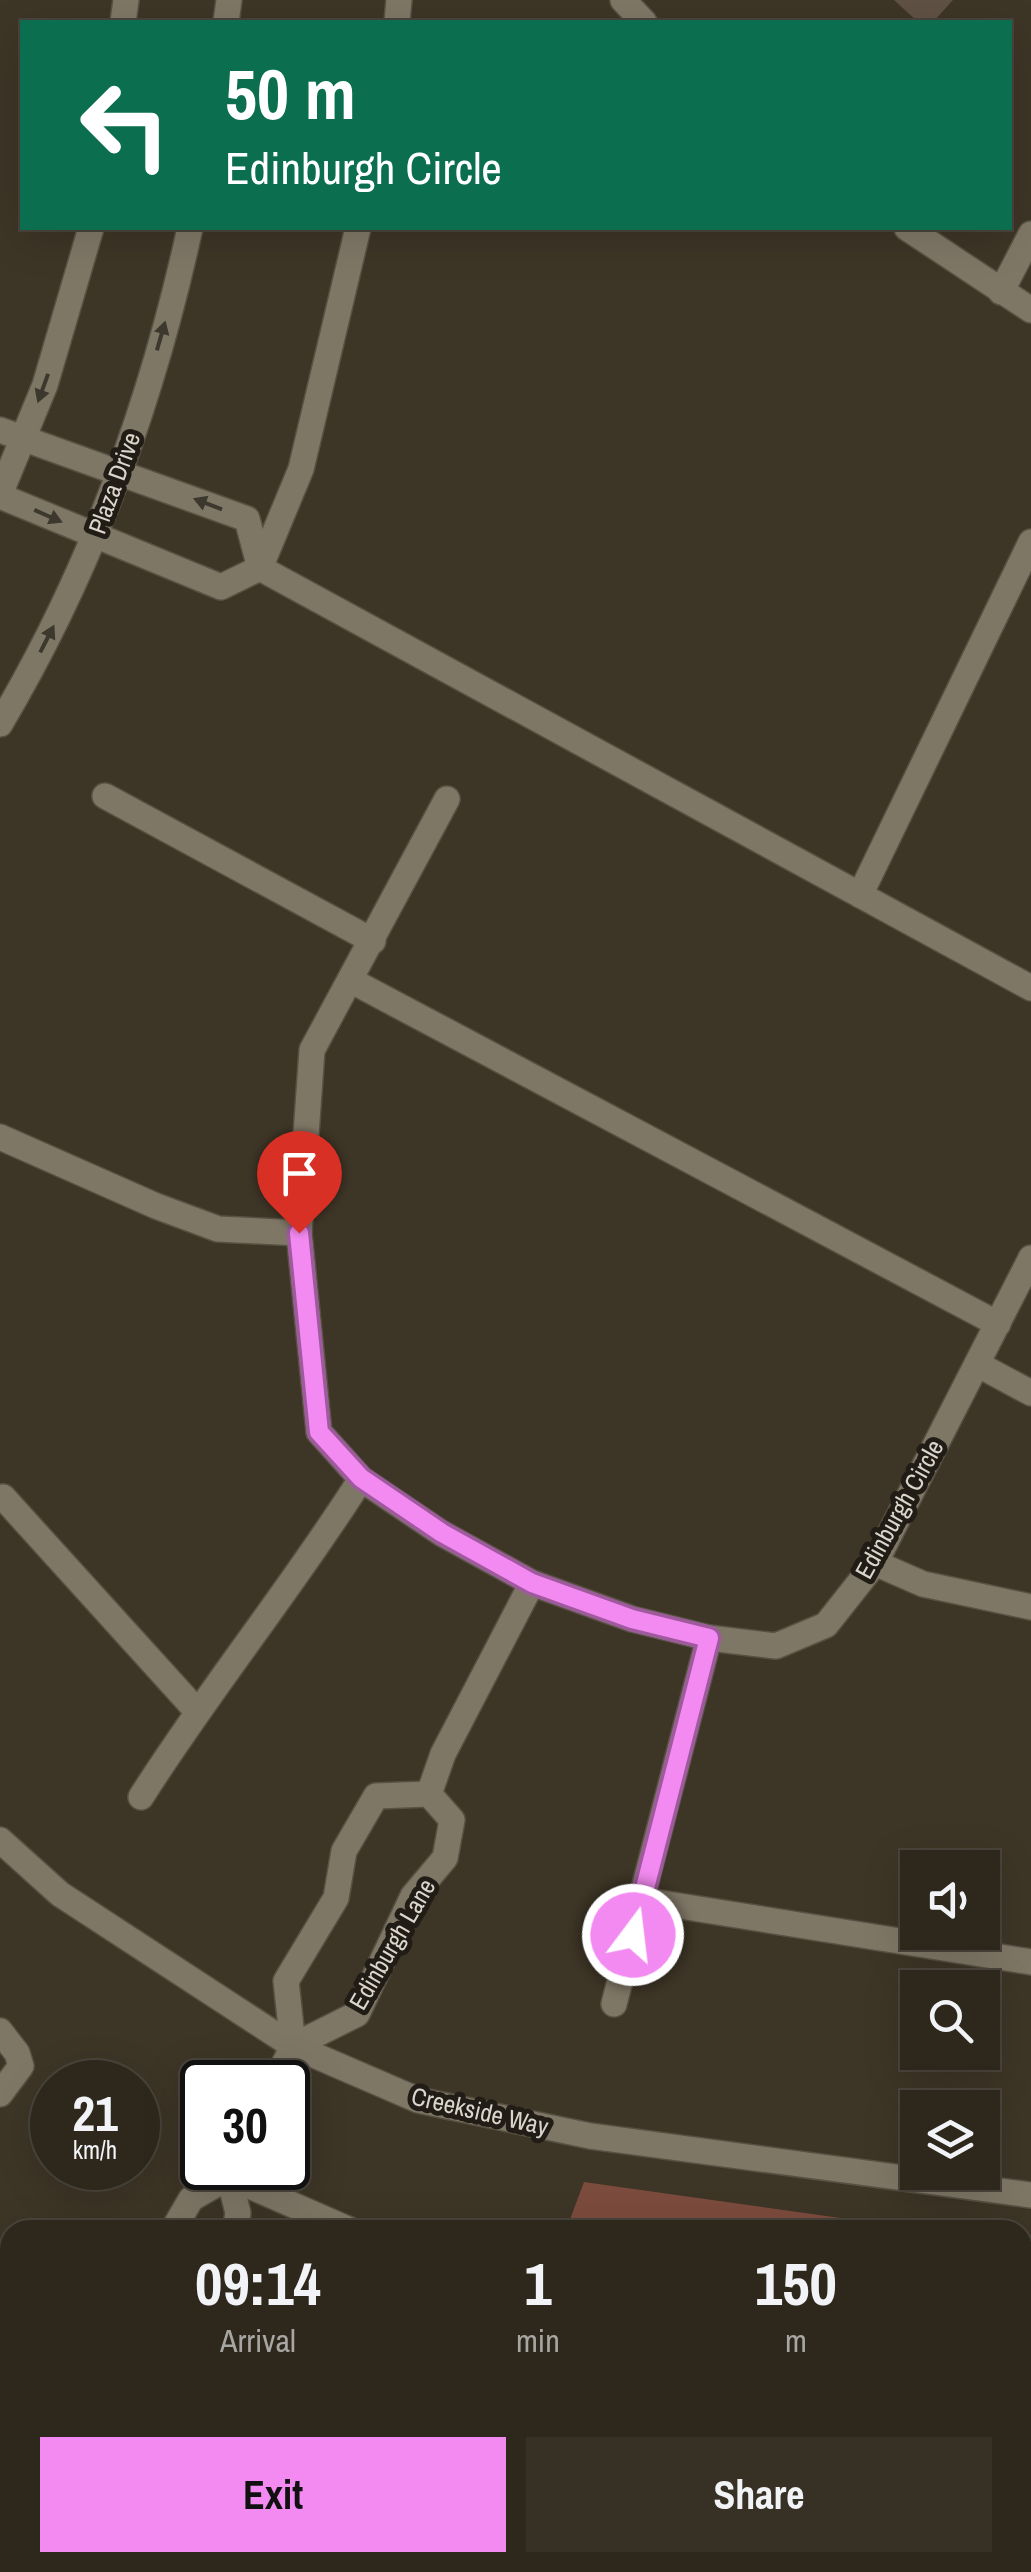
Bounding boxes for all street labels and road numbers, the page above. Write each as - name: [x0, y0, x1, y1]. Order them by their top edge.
- street label: Plaza Drive: [80, 427, 148, 539]
- street label: Edinburgh Circle: [847, 1433, 951, 1585]
- street label: Edinburgh Lane: [341, 1872, 443, 2016]
- street label: Creekside Way: [408, 2079, 552, 2143]

